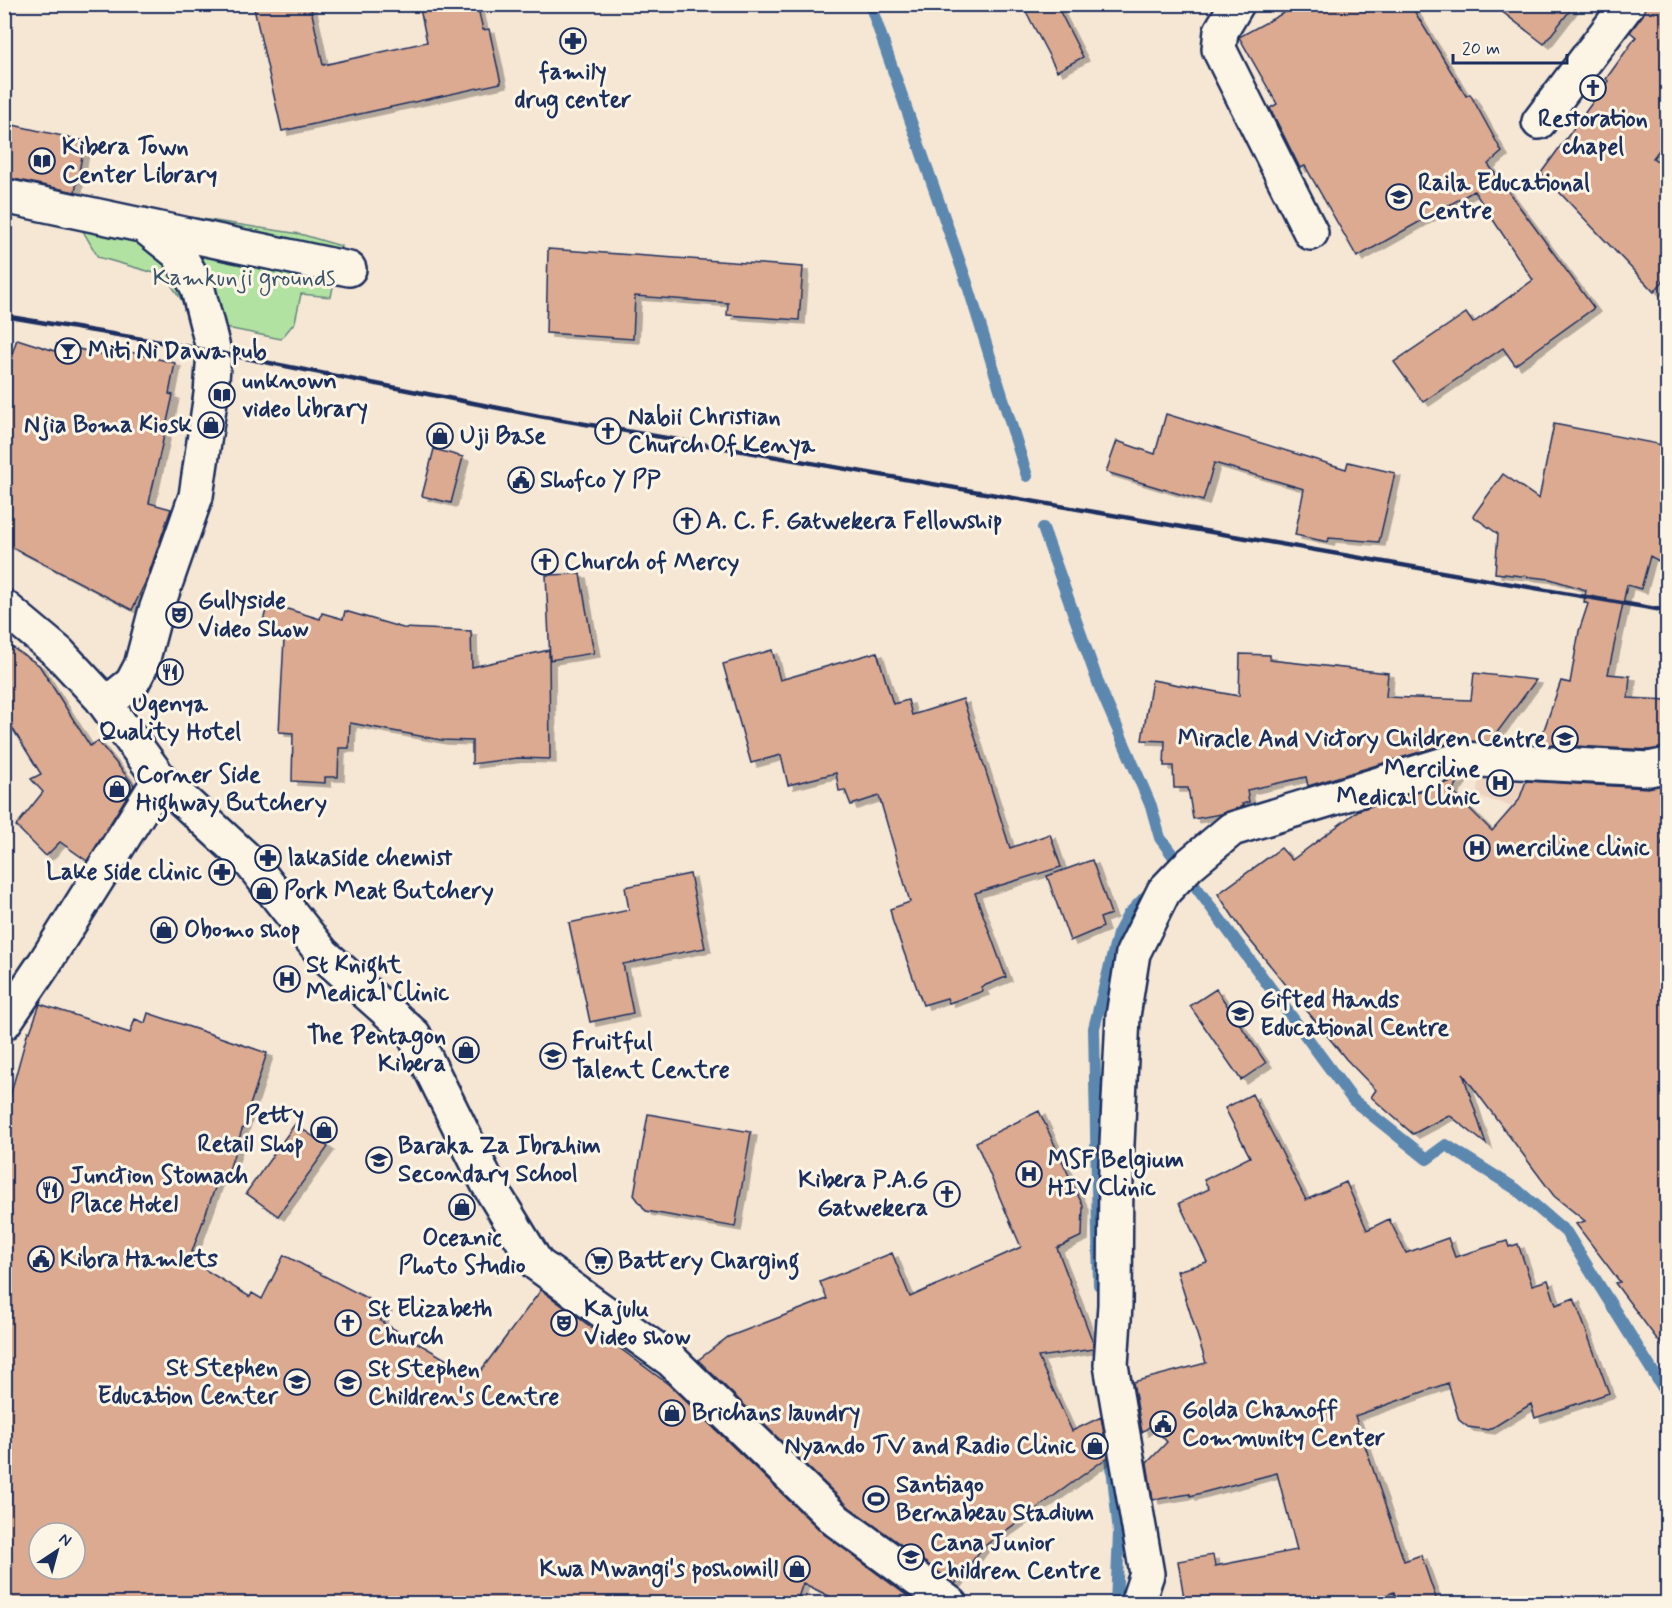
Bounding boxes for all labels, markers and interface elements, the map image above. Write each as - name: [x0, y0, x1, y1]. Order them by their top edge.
- pharmacy icon: family drug center: [558, 26, 588, 56]
- scale bar: [1453, 27, 1567, 65]
- text: 20 m: [1462, 37, 1500, 61]
- place label: family drug center: [515, 57, 631, 119]
- church icon: Restoration chapel: [1578, 73, 1608, 103]
- place label: Restoration chapel: [1538, 104, 1648, 163]
- place label: Kibera Town Center Library: [62, 132, 217, 191]
- library icon: Kibera Town Center Library: [27, 146, 57, 176]
- place label: Raila Educational Centre: [1418, 168, 1590, 227]
- school or university icon: Raila Educational Centre: [1384, 182, 1414, 212]
- park label: Kamkunji grounds: [153, 263, 335, 296]
- bar icon: Miti Ni Dawa pub: [53, 336, 83, 366]
- place label: Miti Ni Dawa pub: [88, 336, 267, 367]
- place label: unknown video library: [242, 366, 368, 425]
- library icon: unknown video library: [207, 380, 237, 410]
- place label: Nabii Christian Church Of Kenya: [628, 402, 816, 461]
- place label: Njia Boma Kiosk: [24, 410, 192, 441]
- shop icon: Njia Boma Kiosk: [196, 410, 226, 440]
- church icon: Nabii Christian Church Of Kenya: [593, 416, 623, 446]
- shop icon: Uji Base: [425, 421, 455, 451]
- place label: Uji Base: [460, 421, 546, 452]
- public building icon: Shofco Y PP: [506, 465, 536, 495]
- place label: Shofco Y PP: [540, 465, 661, 496]
- church icon: A. C. F. Gatwekera Fellowship: [672, 506, 702, 536]
- place label: A. C. F. Gatwekera Fellowship: [706, 506, 1002, 537]
- church icon: Church of Mercy: [530, 547, 560, 577]
- place label: Church of Mercy: [564, 547, 739, 578]
- place label: Gullyside Video Show: [198, 586, 309, 645]
- theatre icon: Gullyside Video Show: [164, 600, 194, 630]
- restaurant icon: Ugenya Quality Hotel: [155, 657, 185, 687]
- place label: Ugenya Quality Hotel: [99, 689, 241, 748]
- place label: Miracle And Victory Children Centre: [1178, 724, 1546, 755]
- school or university icon: Miracle And Victory Children Centre: [1550, 724, 1580, 754]
- place label: Merciline Medical Clinic: [1337, 754, 1480, 813]
- place label: Corner Side Highway Butchery: [136, 760, 327, 822]
- hospital icon: Merciline Medical Clinic: [1485, 768, 1515, 798]
- shop icon: Corner Side Highway Butchery: [102, 774, 132, 804]
- hospital icon: merciline clinic: [1462, 833, 1492, 863]
- place label: merciline clinic: [1496, 833, 1650, 864]
- pharmacy icon: lakaside chemist: [253, 843, 283, 873]
- place label: lakaside chemist: [288, 843, 453, 874]
- place label: Lake side clinic: [46, 857, 202, 888]
- pharmacy icon: Lake side clinic: [207, 857, 237, 887]
- shop icon: Pork Meat Butchery: [249, 876, 279, 906]
- place label: Pork Meat Butchery: [284, 876, 494, 907]
- shop icon: Obomo shop: [149, 915, 179, 945]
- place label: Obomo shop: [184, 915, 300, 946]
- place label: St Knight Medical Clinic: [306, 950, 449, 1009]
- hospital icon: St Knight Medical Clinic: [272, 964, 302, 994]
- place label: Gifted Hands Educational Centre: [1260, 985, 1449, 1044]
- school or university icon: Gifted Hands Educational Centre: [1225, 999, 1255, 1029]
- place label: The Pentagon Kibera: [307, 1021, 446, 1080]
- place label: Fruitful Talent Centre: [572, 1027, 730, 1086]
- shop icon: The Pentagon Kibera: [451, 1035, 481, 1065]
- school or university icon: Fruitful Talent Centre: [538, 1041, 568, 1071]
- place label: Petty Retail Shop: [198, 1101, 304, 1160]
- shop icon: Petty Retail Shop: [309, 1115, 339, 1145]
- place label: Baraka Za Ibrahim Secondary School: [398, 1131, 601, 1190]
- school or university icon: Baraka Za Ibrahim Secondary School: [364, 1145, 394, 1175]
- place label: MSF Belgium HIV Clinic: [1048, 1145, 1184, 1204]
- hospital icon: MSF Belgium HIV Clinic: [1014, 1159, 1044, 1189]
- place label: Junction Stomach Place Hotel: [70, 1161, 248, 1220]
- place label: Kibera P.A.G Gatwekera: [798, 1165, 928, 1224]
- restaurant icon: Junction Stomach Place Hotel: [35, 1175, 65, 1205]
- church icon: Kibera P.A.G Gatwekera: [932, 1179, 962, 1209]
- shop icon: Oceanic Photo Studio: [447, 1192, 477, 1222]
- place label: Oceanic Photo Studio: [398, 1223, 526, 1282]
- public building icon: Kibra Hamlets: [26, 1244, 56, 1274]
- place label: Kibra Hamlets: [60, 1244, 218, 1275]
- supermarket icon: Battery Charging: [584, 1246, 614, 1276]
- place label: Battery Charging: [618, 1246, 800, 1280]
- place label: St Elizabeth Church: [368, 1294, 492, 1353]
- place label: Kajulu Video show: [584, 1294, 691, 1353]
- church icon: St Elizabeth Church: [333, 1308, 363, 1338]
- theatre icon: Kajulu Video show: [549, 1308, 579, 1338]
- place label: St Stephen Education Center: [98, 1353, 279, 1412]
- place label: St Stephen Children's Centre: [368, 1354, 560, 1413]
- school or university icon: St Stephen Education Center: [282, 1367, 312, 1397]
- school or university icon: St Stephen Children's Centre: [333, 1368, 363, 1398]
- place label: Golda Chanoff Community Center: [1182, 1395, 1385, 1454]
- shop icon: Brichans laundry: [657, 1398, 687, 1428]
- place label: Brichans laundry: [692, 1398, 860, 1429]
- public building icon: Golda Chanoff Community Center: [1148, 1409, 1178, 1439]
- place label: Nyando TV and Radio Clinic: [785, 1431, 1076, 1462]
- shop icon: Nyando TV and Radio Clinic: [1080, 1431, 1110, 1461]
- place label: Santiago Bernabeau Stadium: [896, 1470, 1094, 1529]
- sports icon: Santiago Bernabeau Stadium: [861, 1484, 891, 1514]
- north arrow: [27, 1521, 87, 1581]
- text: N: [54, 1528, 75, 1552]
- place label: Cana Junior Children Centre: [930, 1528, 1101, 1587]
- school or university icon: Cana Junior Children Centre: [896, 1542, 926, 1572]
- place label: Kwa Mwangi's poshomill: [539, 1554, 778, 1588]
- shop icon: Kwa Mwangi's poshomill: [782, 1554, 812, 1584]

